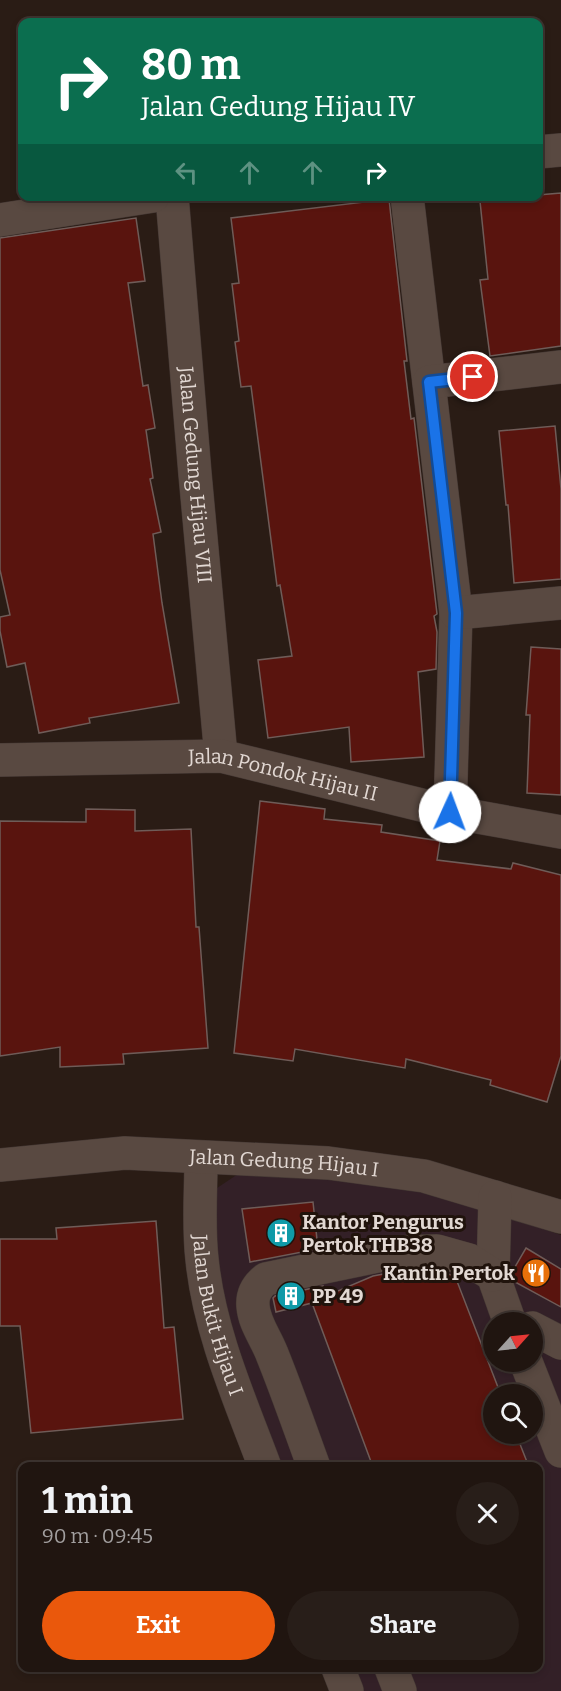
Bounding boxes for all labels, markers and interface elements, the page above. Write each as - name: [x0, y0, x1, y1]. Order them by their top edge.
- text: 80 m: [141, 40, 241, 90]
- icon: right: [42, 42, 120, 120]
- text: Jalan Gedung Hijau IV: [141, 91, 415, 123]
- icon: left: [170, 156, 203, 189]
- icon: ahead: [233, 156, 266, 189]
- icon: ahead: [296, 156, 329, 189]
- icon: right: [359, 156, 392, 189]
- pin: [447, 351, 498, 402]
- icon: arrive: [456, 360, 489, 393]
- street label: Jalan Gedung Hijau VIII: [174, 365, 217, 584]
- street label: Jalan Pondok Hijau II: [187, 744, 380, 806]
- position arrow: [418, 780, 482, 844]
- street label: Jalan Gedung Hijau I: [188, 1144, 380, 1182]
- place label: Kantor Pengurus Pertok THB38: [302, 1210, 464, 1257]
- building icon: Kantor Pengurus Pertok THB38: [265, 1217, 297, 1249]
- street label: Jalan Bukit Hijau I: [188, 1233, 249, 1399]
- restaurant icon: Kantin Pertok: [520, 1257, 552, 1289]
- place label: Kantin Pertok: [383, 1261, 515, 1285]
- building icon: PP 49: [275, 1280, 307, 1312]
- place label: PP 49: [312, 1284, 364, 1308]
- north arrow: [483, 1312, 543, 1372]
- map controls: [483, 1312, 543, 1444]
- button: search: [483, 1384, 543, 1444]
- text: 1 min: [42, 1479, 133, 1523]
- button: close: [456, 1482, 519, 1545]
- text: 90 m · 09:45: [42, 1524, 153, 1548]
- button: Exit: [42, 1591, 275, 1660]
- button: Share: [287, 1591, 519, 1660]

